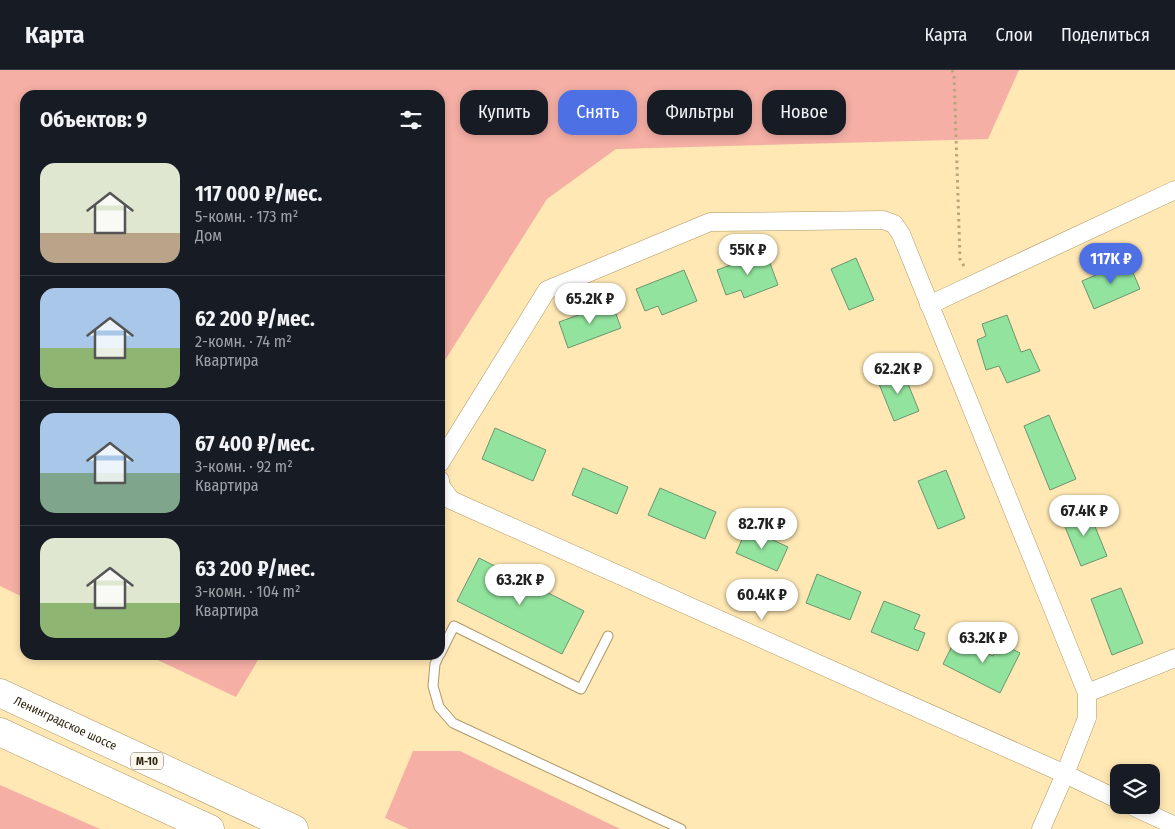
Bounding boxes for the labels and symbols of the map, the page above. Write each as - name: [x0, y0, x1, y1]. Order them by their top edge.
- pin: 55K ₽: [713, 234, 783, 276]
- pin: 117K ₽: [1070, 242, 1152, 285]
- pin: 65.2K ₽: [544, 282, 636, 325]
- pin: 62.2K ₽: [852, 352, 944, 395]
- pin: 67.4K ₽: [1038, 494, 1130, 537]
- pin: 82.7K ₽: [716, 508, 808, 550]
- pin: 63.2K ₽: [474, 564, 566, 606]
- pin: 60.4K ₽: [716, 578, 808, 621]
- pin: 63.2K ₽: [937, 622, 1029, 664]
- street label: Ленинградское шоссе: [12, 693, 119, 753]
- road number: М-10: [131, 752, 163, 769]

